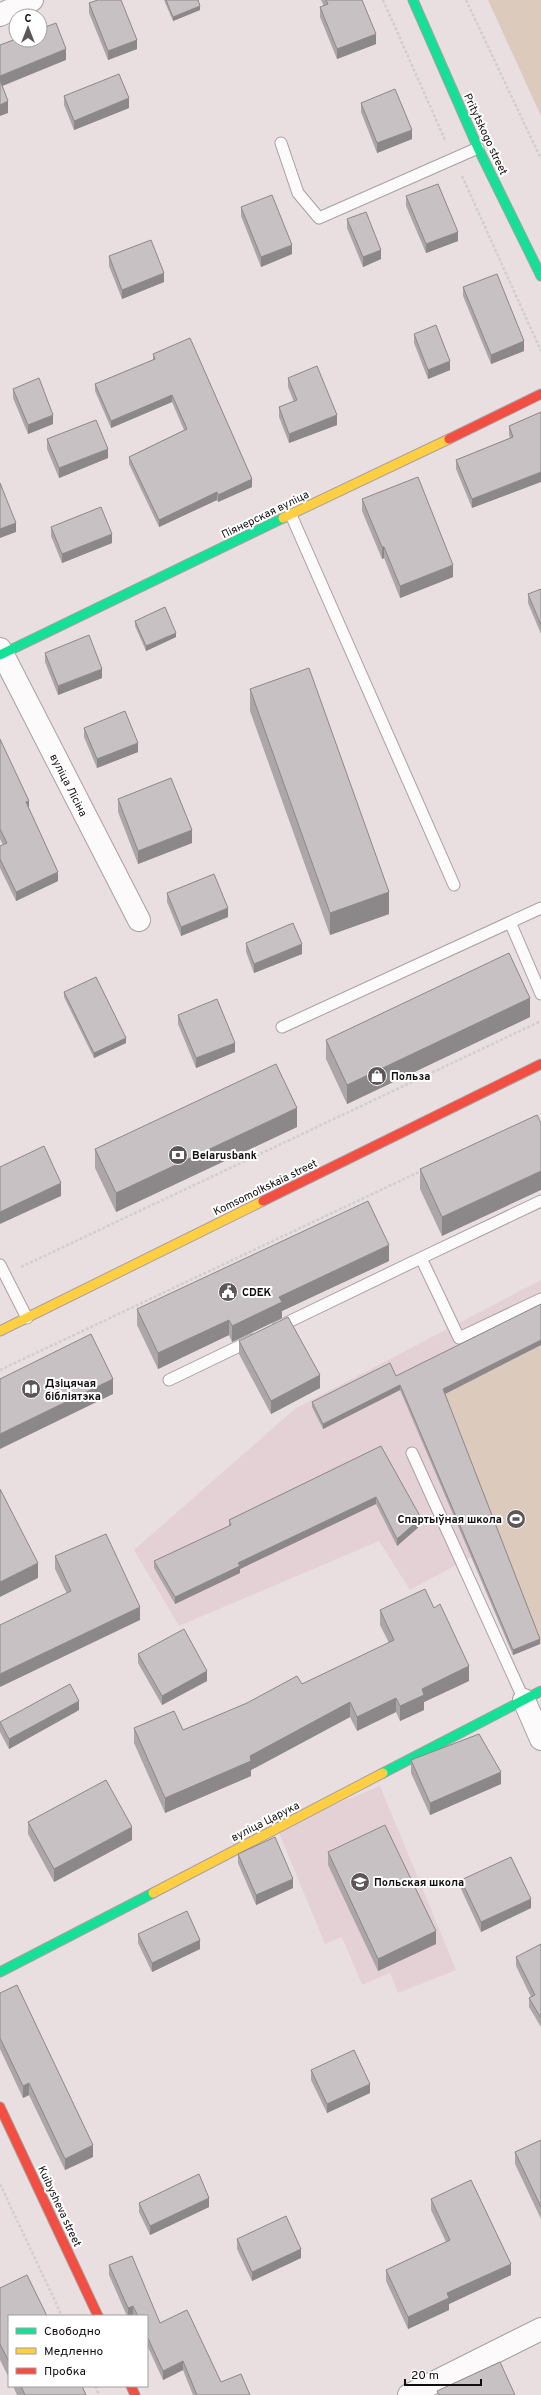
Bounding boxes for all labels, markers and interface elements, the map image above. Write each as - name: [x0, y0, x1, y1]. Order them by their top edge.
- north arrow: [8, 8, 48, 48]
- text: С: [24, 12, 32, 26]
- street label: Pritytskogo street: [460, 91, 510, 178]
- street label: Піянерская вуліца: [219, 488, 312, 542]
- street label: вуліца Лісіна: [46, 752, 90, 819]
- shop icon: Польза: [366, 1065, 388, 1087]
- place label: Польза: [391, 1070, 430, 1084]
- bank icon: Belarusbank: [167, 1144, 189, 1166]
- place label: Belarusbank: [192, 1149, 257, 1163]
- street label: Komsomolkskaia street: [211, 1157, 320, 1219]
- public building icon: CDEK: [217, 1281, 239, 1303]
- place label: CDEK: [242, 1286, 272, 1300]
- place label: Дзіцячая бібліятэка: [45, 1377, 101, 1404]
- library icon: Дзіцячая бібліятэка: [20, 1378, 42, 1400]
- sports icon: Спартыўная школа: [505, 1508, 527, 1530]
- place label: Спартыўная школа: [397, 1513, 502, 1527]
- street label: вуліца Царука: [229, 1799, 302, 1845]
- school or university icon: Польская школа: [349, 1871, 371, 1893]
- place label: Польская школа: [374, 1876, 464, 1890]
- street label: Kuibysheva street: [34, 2164, 84, 2249]
- legend: [8, 2315, 148, 2387]
- text: Свободно: [44, 2324, 101, 2340]
- text: Медленно: [44, 2344, 104, 2360]
- scale bar: [405, 2361, 481, 2387]
- text: Пробка: [44, 2364, 86, 2380]
- text: 20 m: [411, 2368, 439, 2384]

